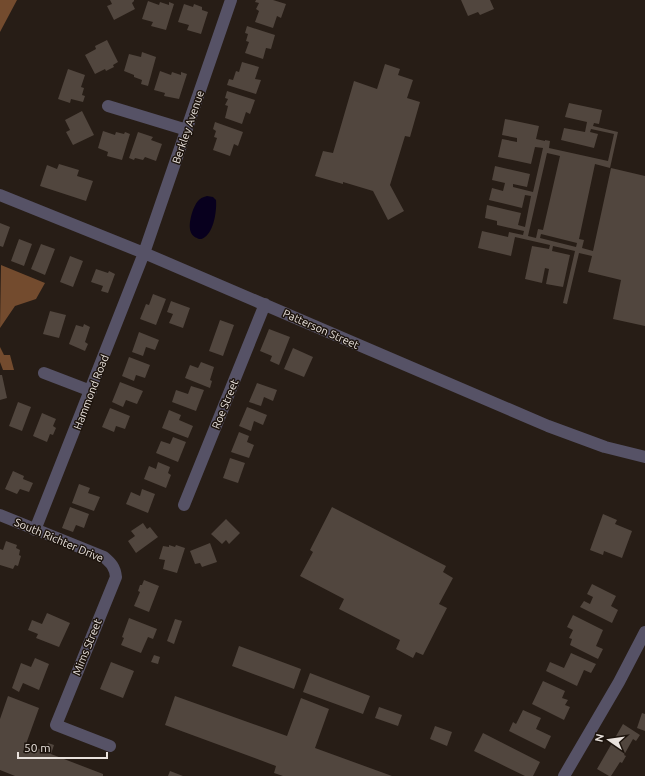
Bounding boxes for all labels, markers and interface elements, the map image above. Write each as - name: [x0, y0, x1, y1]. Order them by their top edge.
- street label: Berkley Avenue: [170, 89, 206, 165]
- street label: Patterson Street: [281, 307, 361, 351]
- street label: Hammond Road: [71, 353, 111, 431]
- street label: Roe Street: [210, 377, 241, 431]
- street label: South Richter Drive: [13, 516, 105, 564]
- street label: Mims Street: [70, 616, 104, 677]
- north arrow: [589, 720, 629, 760]
- text: N: [592, 732, 606, 743]
- scale bar: [18, 734, 107, 760]
- text: 50 m: [24, 741, 51, 754]

